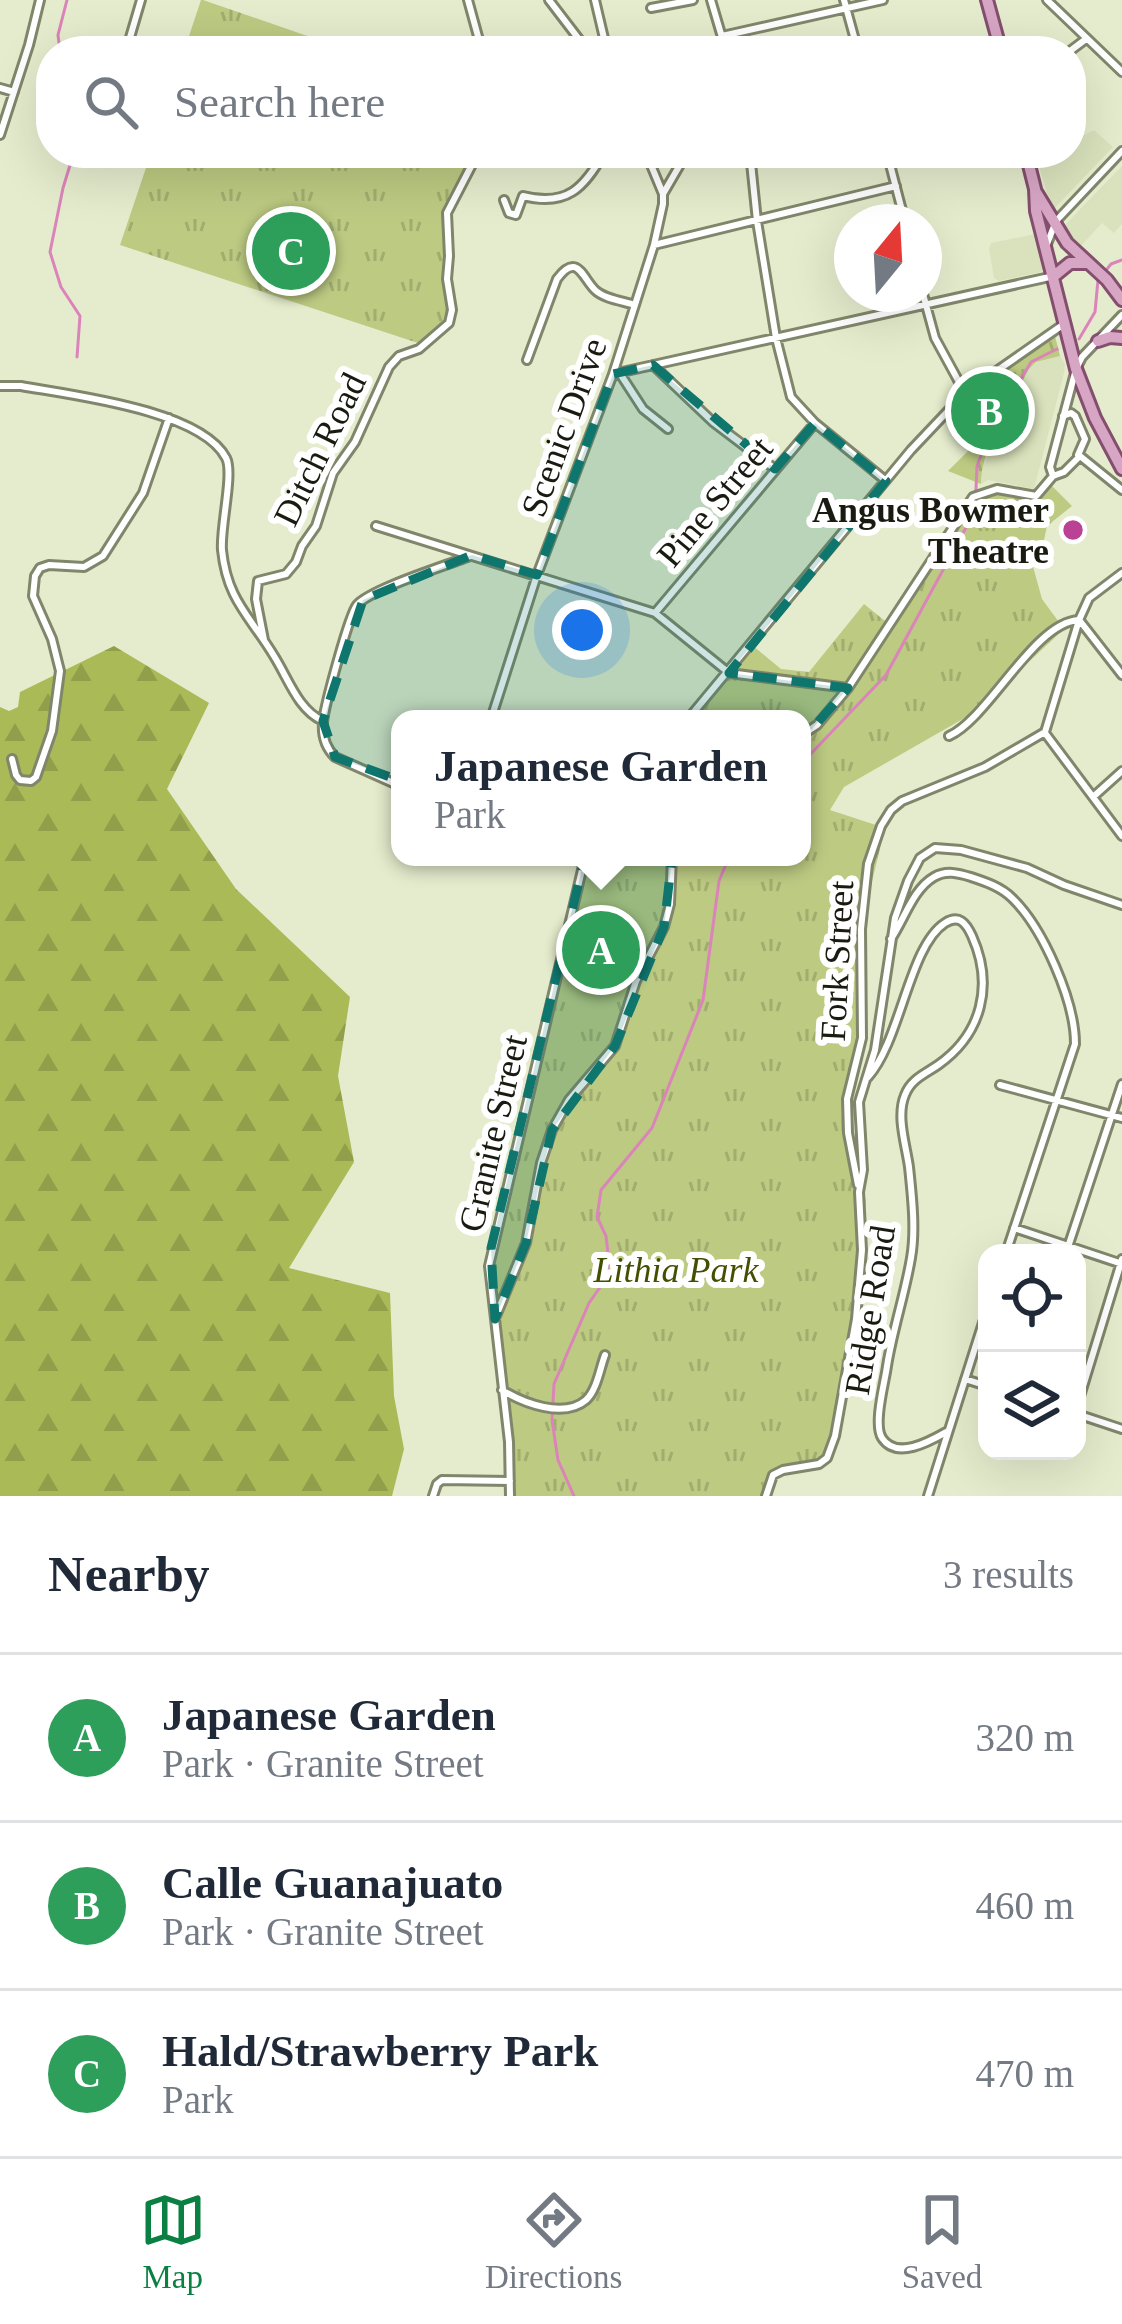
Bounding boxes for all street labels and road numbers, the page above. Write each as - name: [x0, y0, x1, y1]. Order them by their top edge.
- street label: Scenic Drive: [513, 333, 615, 522]
- street label: Ditch Road: [266, 367, 374, 532]
- street label: Pine Street: [649, 429, 781, 575]
- street label: Fork Street: [813, 880, 861, 1042]
- street label: Granite Street: [451, 1031, 535, 1236]
- street label: Ridge Road: [837, 1223, 903, 1398]

